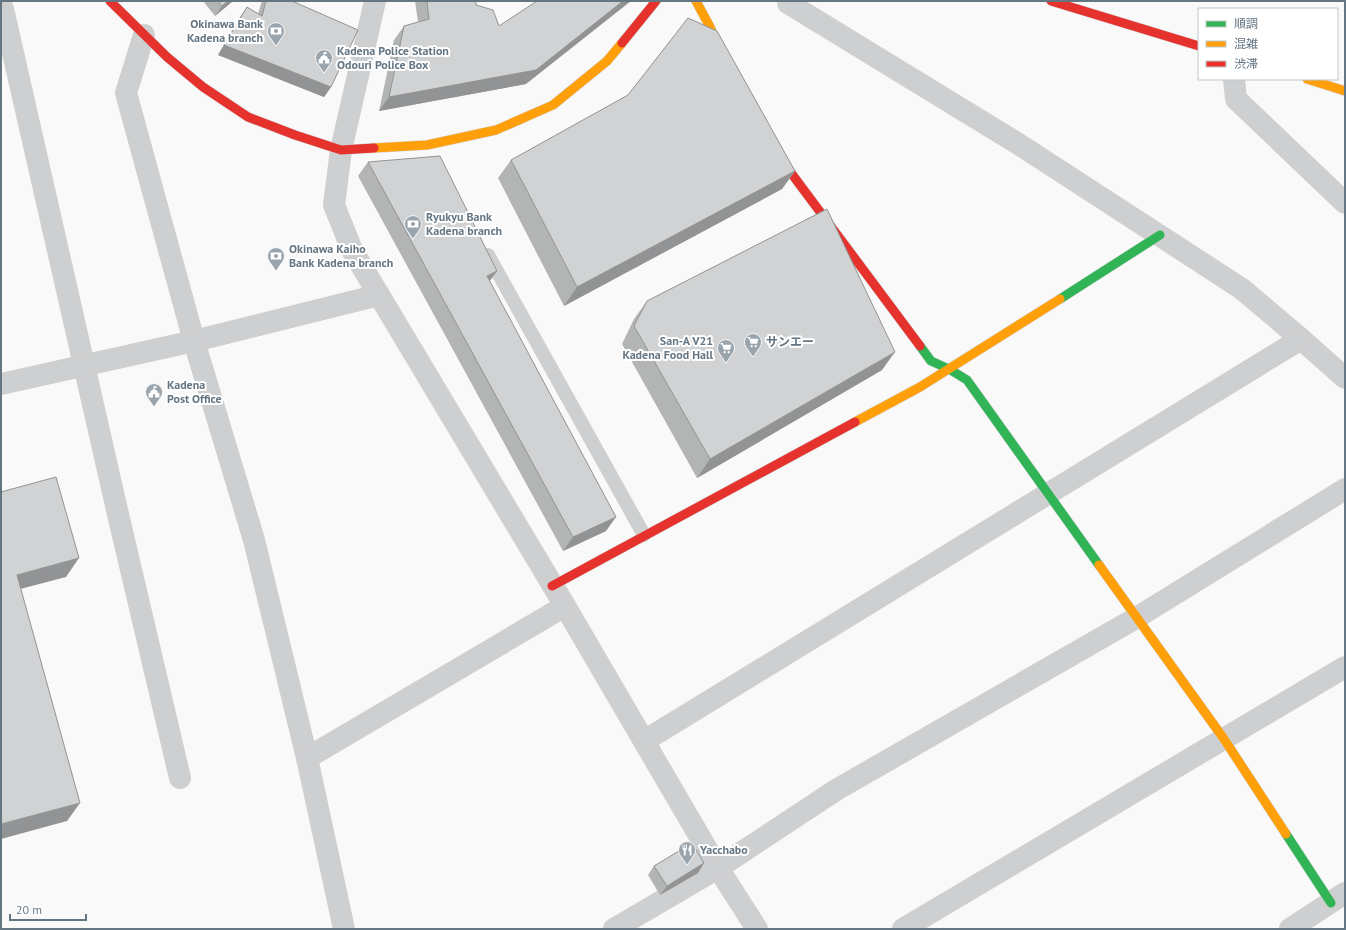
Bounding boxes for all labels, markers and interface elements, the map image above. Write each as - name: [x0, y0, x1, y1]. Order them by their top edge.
- legend: [1198, 8, 1338, 80]
- place label: Okinawa Bank Kadena branch: [187, 16, 263, 45]
- text: 順調: [1234, 16, 1258, 31]
- bank icon: Okinawa Bank Kadena branch: [266, 21, 286, 46]
- text: 混雑: [1234, 36, 1258, 51]
- place label: Kadena Police Station Odouri Police Box: [337, 43, 449, 72]
- public building icon: Kadena Police Station Odouri Police Box: [314, 48, 334, 73]
- text: 渋滞: [1234, 56, 1258, 71]
- place label: Ryukyu Bank Kadena branch: [426, 209, 502, 238]
- bank icon: Ryukyu Bank Kadena branch: [403, 214, 423, 239]
- place label: Okinawa Kaiho Bank Kadena branch: [289, 241, 393, 270]
- bank icon: Okinawa Kaiho Bank Kadena branch: [266, 246, 286, 271]
- supermarket icon: サンエー: [743, 332, 763, 357]
- place label: San-A V21 Kadena Food Hall: [622, 333, 713, 362]
- place label: サンエー: [766, 334, 814, 349]
- supermarket icon: San-A V21 Kadena Food Hall: [716, 338, 736, 363]
- place label: Kadena Post Office: [167, 377, 222, 406]
- public building icon: Kadena Post Office: [144, 382, 164, 407]
- restaurant icon: Yacchabo: [677, 840, 697, 865]
- place label: Yacchabo: [699, 842, 748, 857]
- scale bar: [10, 896, 86, 922]
- text: 20 m: [16, 902, 42, 917]

